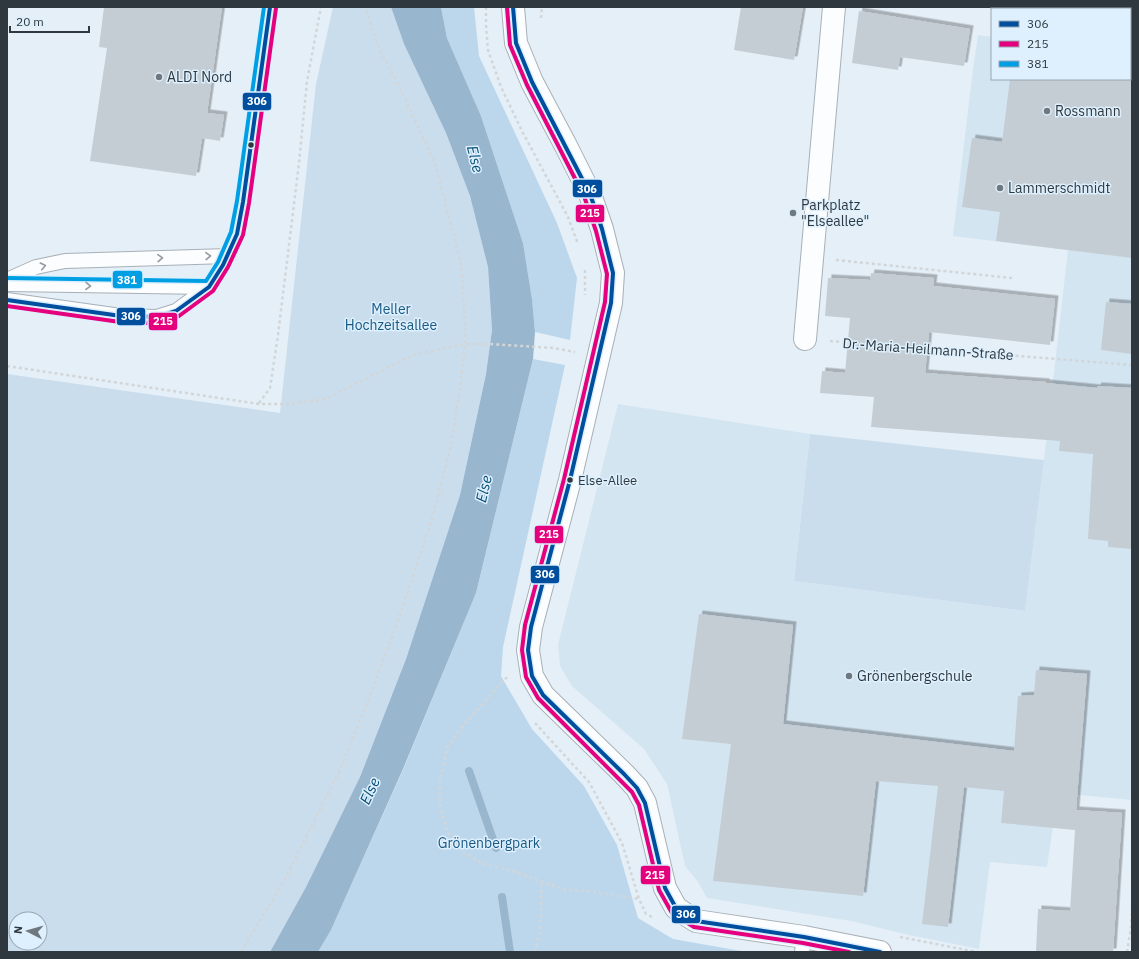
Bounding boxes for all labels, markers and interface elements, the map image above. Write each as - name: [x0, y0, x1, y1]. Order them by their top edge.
- scale bar: [10, 8, 89, 34]
- legend: [991, 8, 1131, 80]
- text: 20 m: [16, 14, 44, 29]
- text: 306: [1027, 16, 1049, 31]
- text: 215: [1027, 36, 1049, 51]
- text: 381: [1027, 56, 1049, 71]
- place label: ALDI Nord: [167, 68, 232, 86]
- marker: ALDI Nord: [154, 72, 164, 82]
- line badge: 306: [242, 92, 272, 111]
- text: 306: [247, 94, 267, 108]
- place label: Rossmann: [1055, 102, 1121, 120]
- marker: Rossmann: [1042, 106, 1052, 116]
- unlabelled marker: [246, 140, 256, 150]
- water label: Else: [463, 143, 488, 175]
- line badge: 306: [572, 179, 603, 198]
- place label: Lammerschmidt: [1008, 179, 1110, 197]
- text: 306: [577, 182, 597, 196]
- marker: Lammerschmidt: [995, 183, 1005, 193]
- place label: Parkplatz "Elseallee": [801, 196, 869, 230]
- line badge: 215: [575, 204, 605, 223]
- text: 215: [580, 206, 600, 220]
- marker: Parkplatz "Elseallee": [788, 208, 798, 218]
- one-way arrow: [205, 252, 211, 261]
- one-way arrow: [157, 254, 163, 262]
- one-way arrow: [40, 262, 46, 270]
- line badge: 381: [112, 270, 143, 289]
- text: 381: [117, 273, 137, 287]
- one-way arrow: [85, 282, 91, 290]
- park label: Meller Hochzeitsallee: [345, 300, 438, 334]
- line badge: 306: [116, 307, 146, 326]
- text: 306: [121, 309, 141, 323]
- line badge: 215: [148, 312, 178, 331]
- text: 215: [153, 314, 173, 328]
- street label: Dr.-Maria-Heilmann-Straße: [842, 334, 1014, 364]
- place label: Else-Allee: [578, 472, 637, 489]
- water label: Else: [471, 473, 496, 504]
- marker: Else-Allee: [565, 475, 575, 485]
- line badge: 215: [534, 525, 564, 544]
- text: 215: [539, 527, 559, 541]
- line badge: 306: [530, 565, 560, 584]
- text: 306: [535, 567, 555, 581]
- place label: Grönenbergschule: [857, 667, 973, 685]
- marker: Grönenbergschule: [844, 671, 854, 681]
- water label: Else: [355, 774, 384, 807]
- park label: Grönenbergpark: [438, 834, 541, 852]
- line badge: 215: [640, 865, 671, 885]
- text: 215: [645, 868, 665, 882]
- line badge: 306: [671, 905, 701, 924]
- text: 306: [676, 907, 696, 921]
- north arrow: [8, 911, 48, 951]
- text: N: [11, 925, 25, 935]

